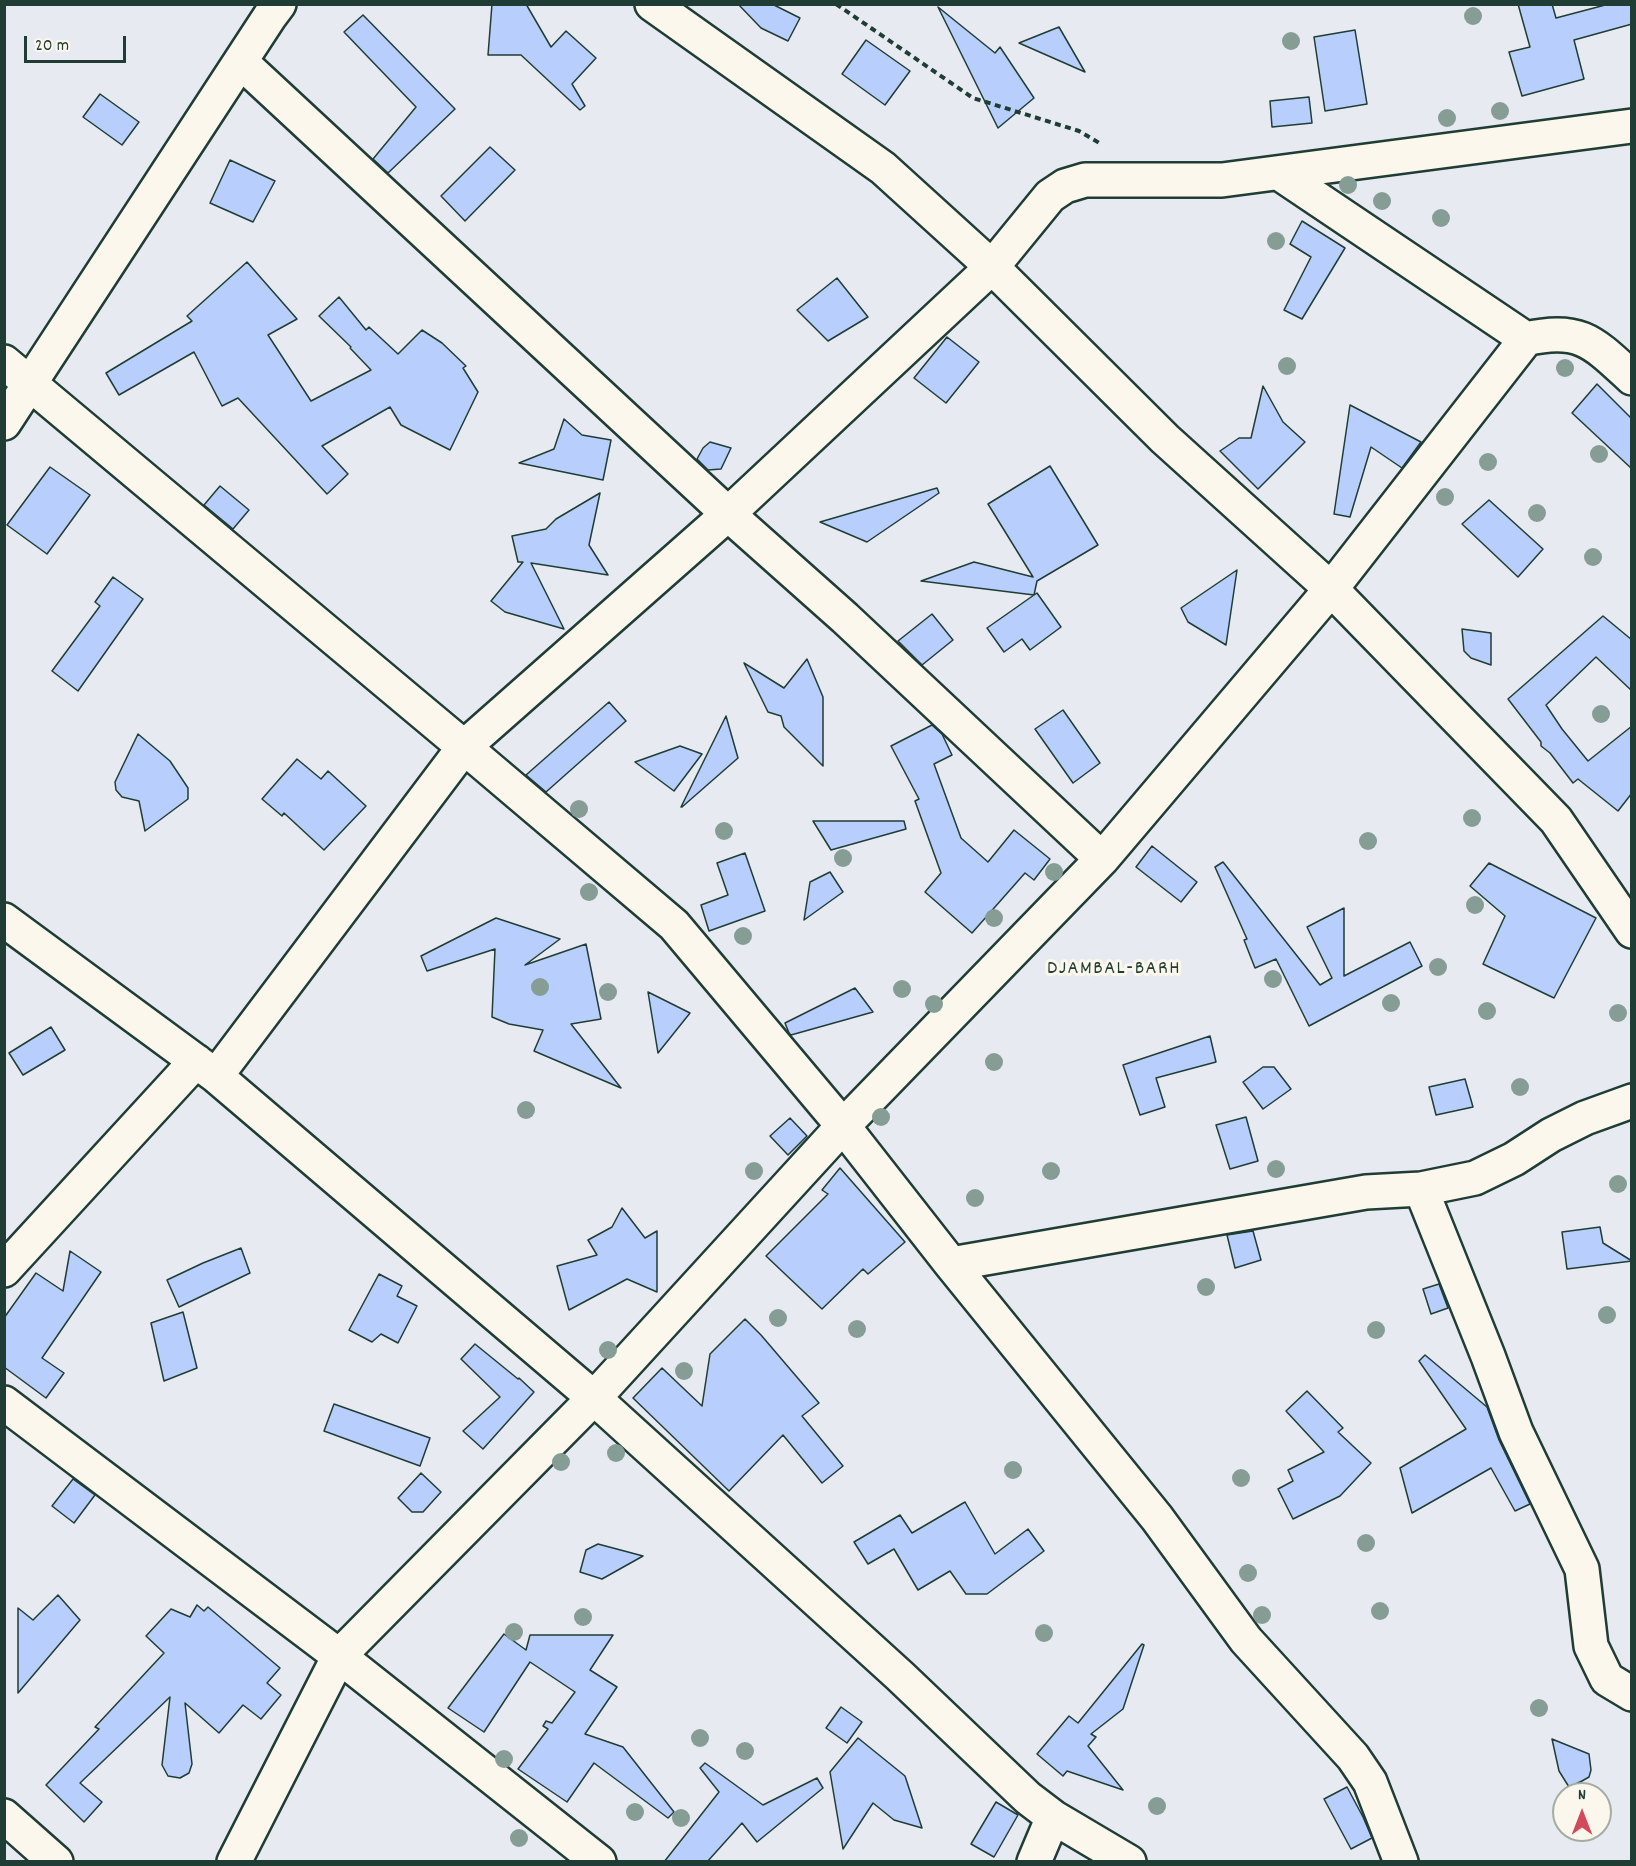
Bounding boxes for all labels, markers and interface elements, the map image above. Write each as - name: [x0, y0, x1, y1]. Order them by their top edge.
- scale bar: [27, 24, 129, 62]
- text: 20 m: [35, 34, 69, 59]
- district label: DJAMBAL-BARH: [1047, 958, 1181, 982]
- north arrow: [1552, 1782, 1612, 1842]
- text: N: [1578, 1784, 1586, 1807]

